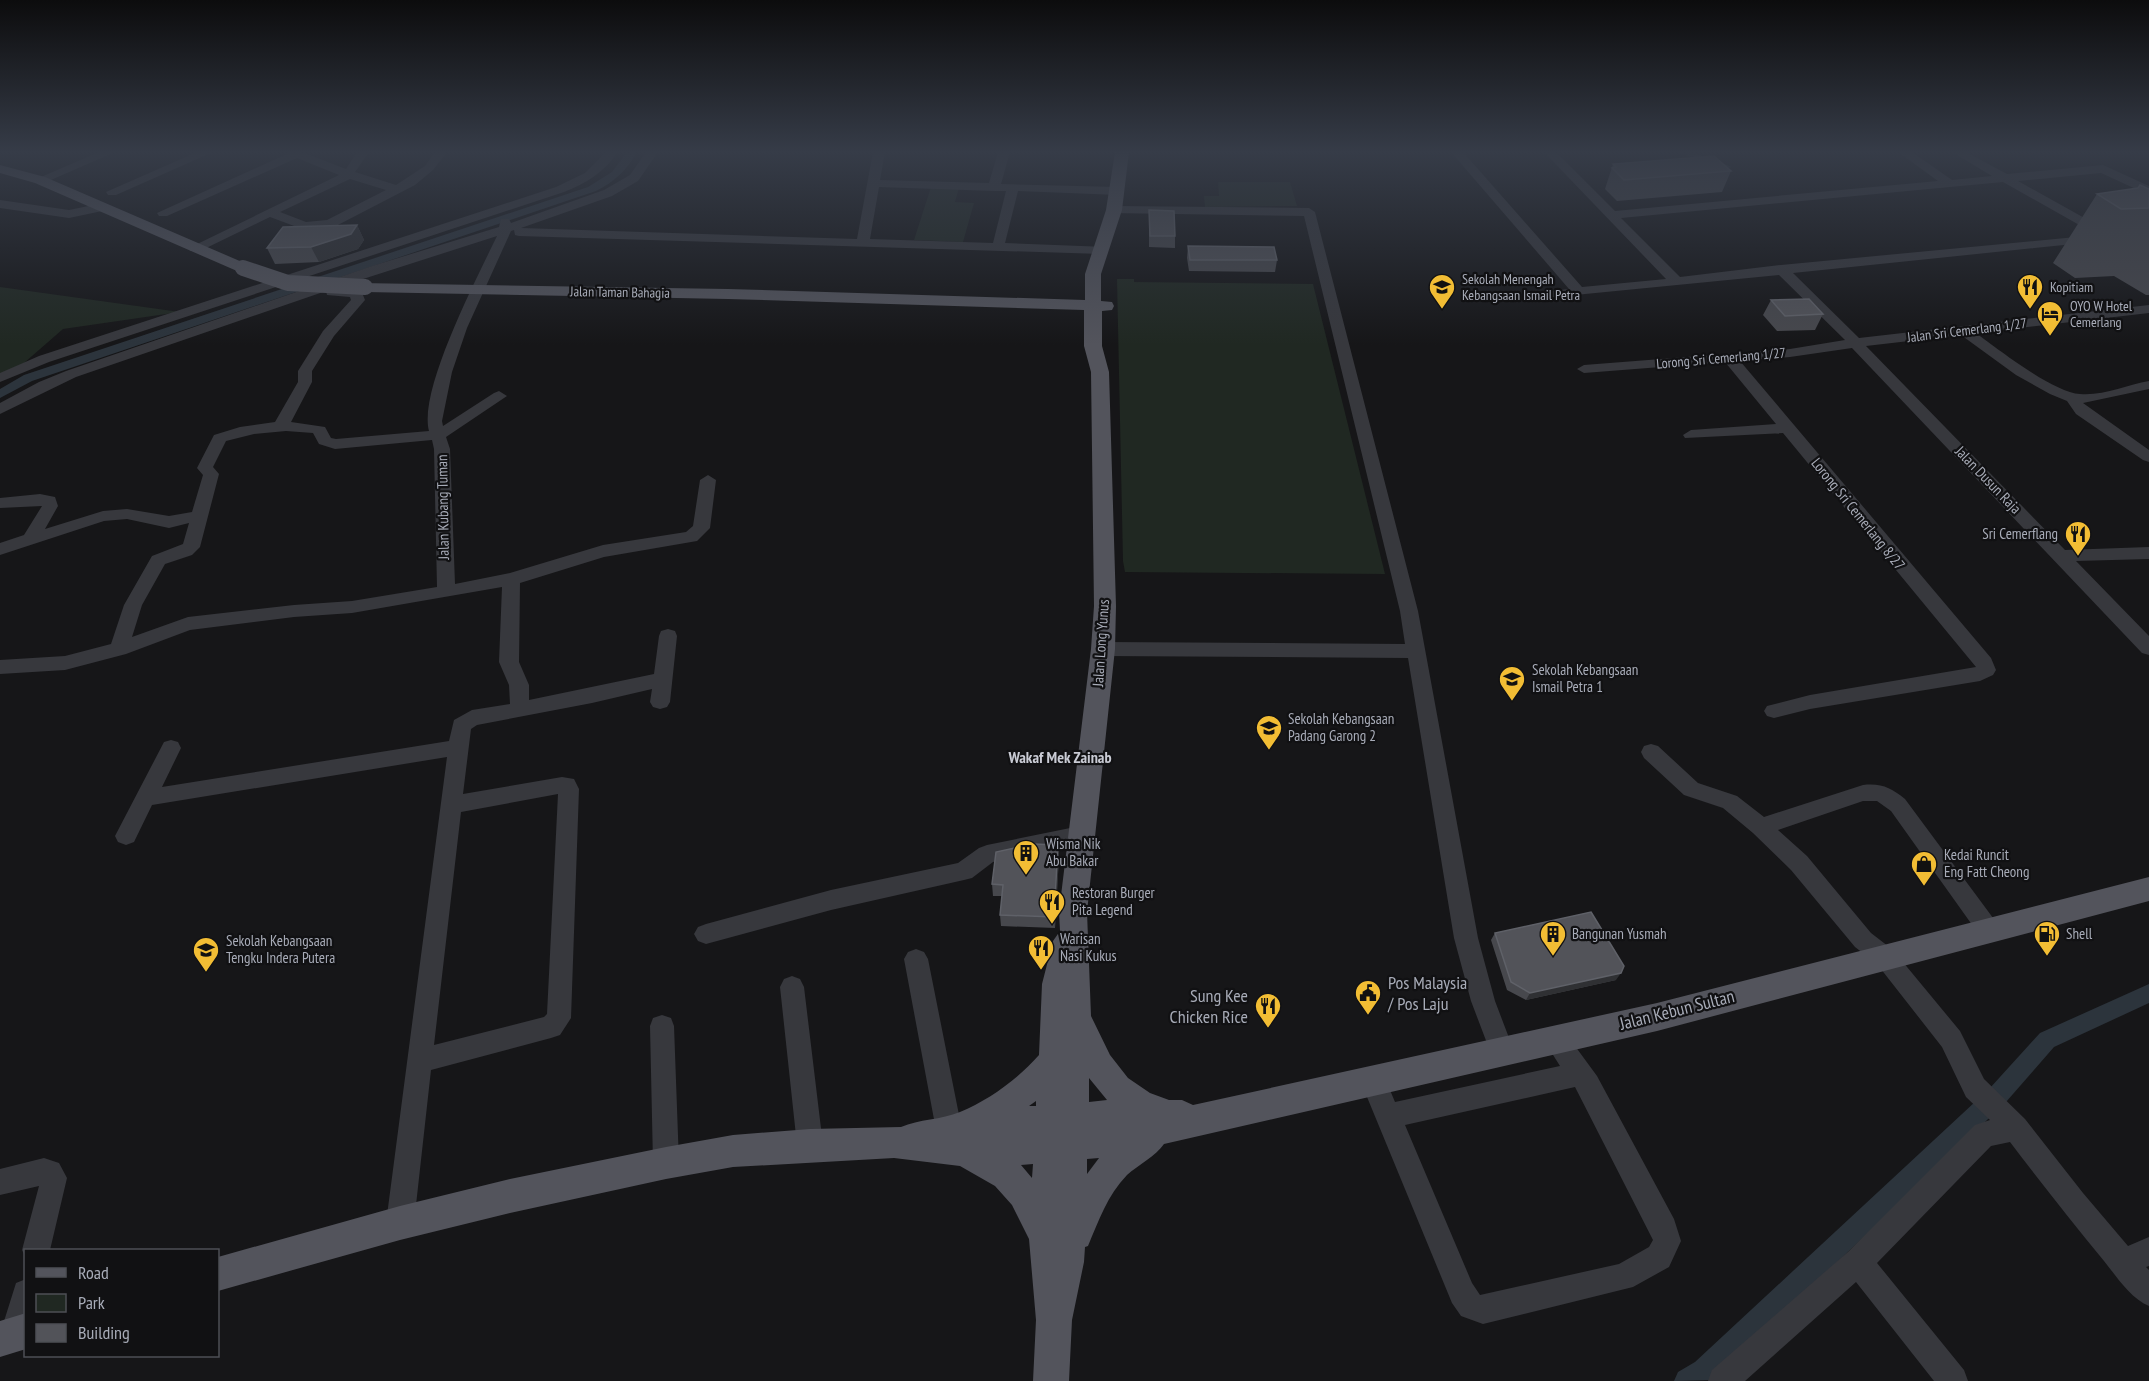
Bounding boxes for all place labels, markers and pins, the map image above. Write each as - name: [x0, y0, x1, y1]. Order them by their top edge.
- place label: Sekolah Menengah Kebangsaan Ismail Petra: [1462, 270, 1580, 304]
- school or university icon: Sekolah Menengah Kebangsaan Ismail Petra: [1427, 272, 1457, 310]
- restaurant icon: Kopitiam: [2015, 272, 2045, 310]
- place label: Kopitiam: [2050, 278, 2093, 296]
- place label: OYO W Hotel Cemerlang: [2070, 297, 2133, 331]
- hotel icon: OYO W Hotel Cemerlang: [2035, 299, 2065, 337]
- restaurant icon: Sri Cemerflang: [2063, 519, 2093, 557]
- place label: Sri Cemerflang: [1982, 524, 2058, 543]
- place label: Sekolah Kebangsaan Ismail Petra 1: [1532, 660, 1638, 696]
- school or university icon: Sekolah Kebangsaan Ismail Petra 1: [1497, 664, 1527, 702]
- place label: Sekolah Kebangsaan Padang Garong 2: [1288, 709, 1394, 745]
- school or university icon: Sekolah Kebangsaan Padang Garong 2: [1254, 713, 1284, 751]
- place label: Wisma Nik Abu Bakar: [1046, 834, 1101, 870]
- building icon: Wisma Nik Abu Bakar: [1011, 838, 1041, 876]
- place label: Kedai Runcit Eng Fatt Cheong: [1944, 845, 2029, 881]
- shop icon: Kedai Runcit Eng Fatt Cheong: [1909, 849, 1939, 887]
- place label: Restoran Burger Pita Legend: [1072, 883, 1156, 919]
- restaurant icon: Restoran Burger Pita Legend: [1037, 887, 1067, 925]
- building icon: Bangunan Yusmah: [1538, 919, 1568, 957]
- fuel station icon: Shell: [2032, 919, 2062, 957]
- place label: Bangunan Yusmah: [1572, 924, 1667, 943]
- place label: Shell: [2066, 924, 2093, 943]
- place label: Warisan Nasi Kukus: [1060, 929, 1117, 965]
- place label: Sekolah Kebangsaan Tengku Indera Putera: [226, 931, 335, 967]
- restaurant icon: Warisan Nasi Kukus: [1026, 933, 1056, 971]
- school or university icon: Sekolah Kebangsaan Tengku Indera Putera: [191, 935, 221, 973]
- place label: Pos Malaysia / Pos Laju: [1387, 971, 1467, 1015]
- public building icon: Pos Malaysia / Pos Laju: [1353, 978, 1383, 1016]
- place label: Sung Kee Chicken Rice: [1169, 984, 1248, 1028]
- restaurant icon: Sung Kee Chicken Rice: [1253, 991, 1283, 1029]

